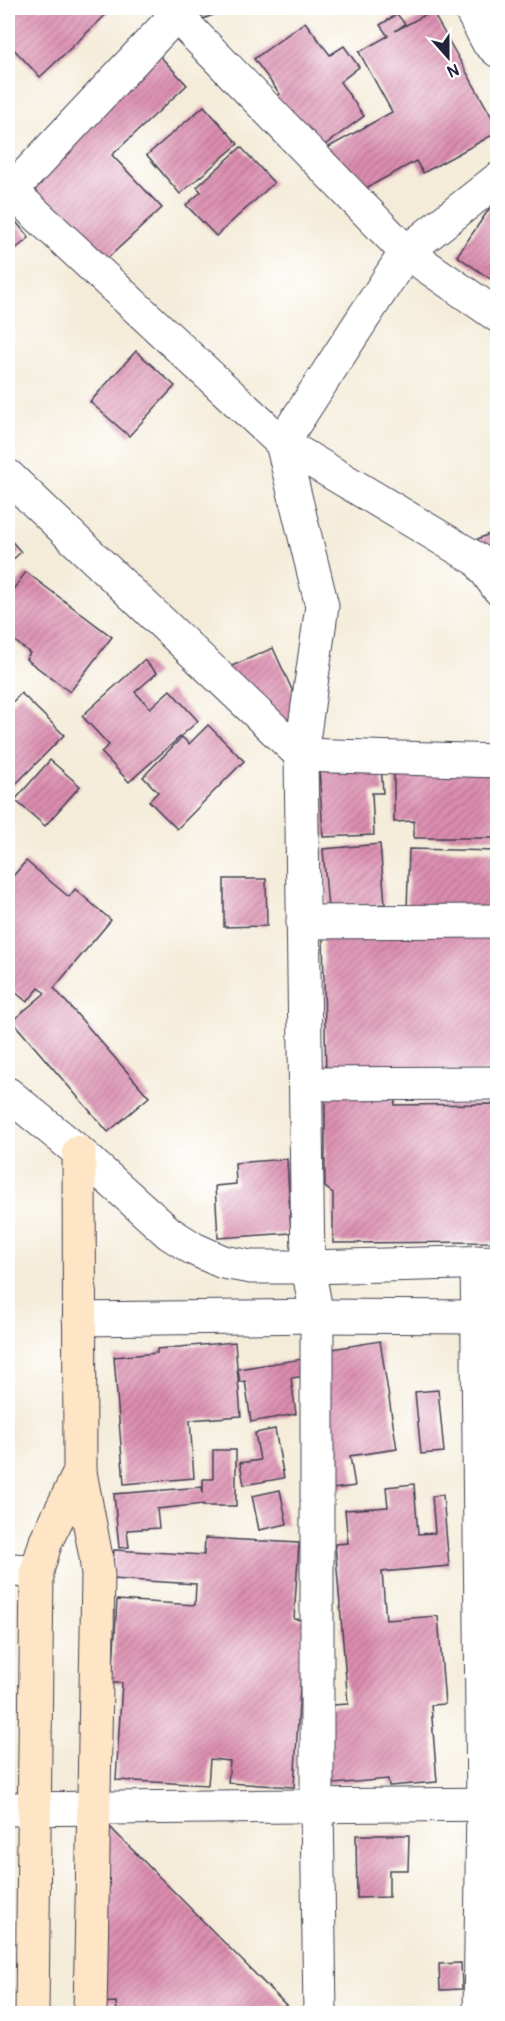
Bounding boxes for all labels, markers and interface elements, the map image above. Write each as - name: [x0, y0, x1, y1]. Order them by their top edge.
- north arrow: [418, 27, 478, 87]
- text: N: [444, 59, 462, 81]

